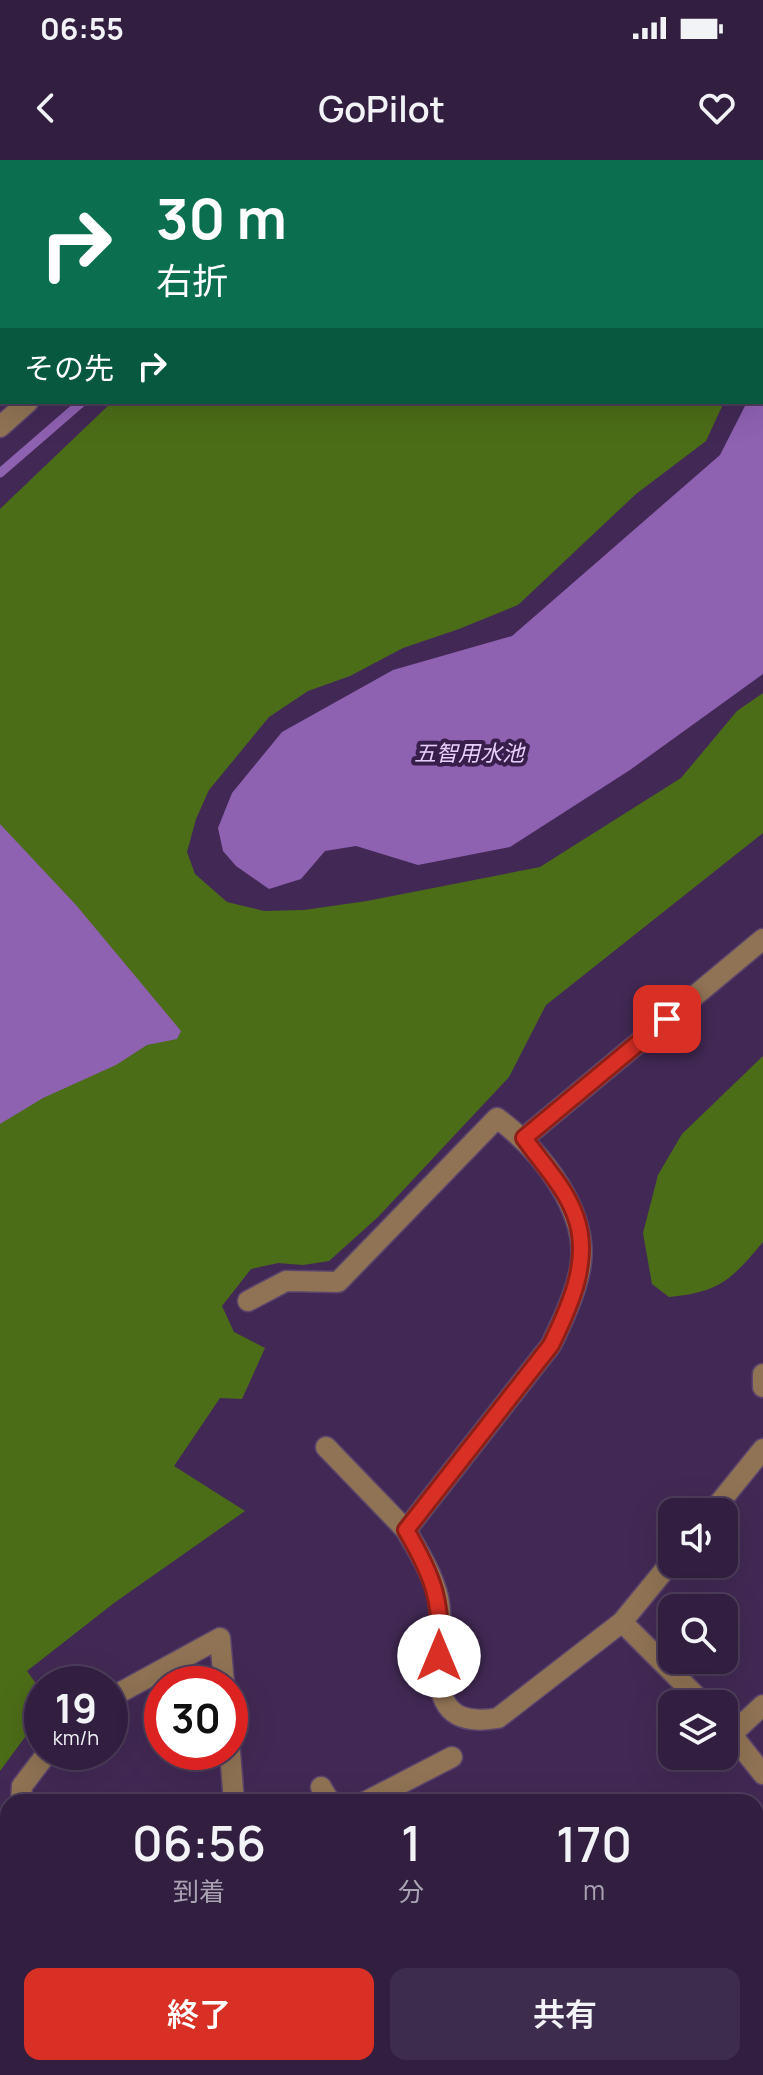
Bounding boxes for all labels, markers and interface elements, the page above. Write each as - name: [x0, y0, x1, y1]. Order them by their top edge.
- text: 06:55: [40, 8, 124, 49]
- text: GoPilot: [318, 84, 445, 133]
- icon: back: [24, 86, 68, 130]
- icon: heart: [695, 86, 739, 130]
- text: 30 m: [156, 179, 287, 256]
- icon: right: [24, 192, 128, 296]
- text: 右折: [156, 256, 228, 305]
- icon: right: [130, 344, 174, 388]
- text: その先: [24, 347, 114, 388]
- water label: 五智用水池: [414, 738, 526, 768]
- pin: [633, 985, 701, 1053]
- icon: arrive: [645, 997, 689, 1041]
- map controls: [658, 1498, 738, 1770]
- button: sound: [658, 1498, 738, 1578]
- button: search: [658, 1594, 738, 1674]
- position arrow: [397, 1614, 481, 1698]
- speed limit sign: 30: [144, 1666, 248, 1770]
- text: 19: [55, 1680, 97, 1735]
- button: layers: [658, 1690, 738, 1770]
- text: km/h: [53, 1724, 99, 1751]
- text: 06:56: [132, 1810, 266, 1875]
- text: 1: [401, 1810, 421, 1875]
- text: 170: [556, 1811, 632, 1876]
- text: m: [583, 1872, 605, 1908]
- text: 到着: [173, 1873, 225, 1909]
- text: 分: [398, 1873, 424, 1909]
- button: 終了: [24, 1968, 374, 2060]
- button: 共有: [390, 1968, 740, 2060]

